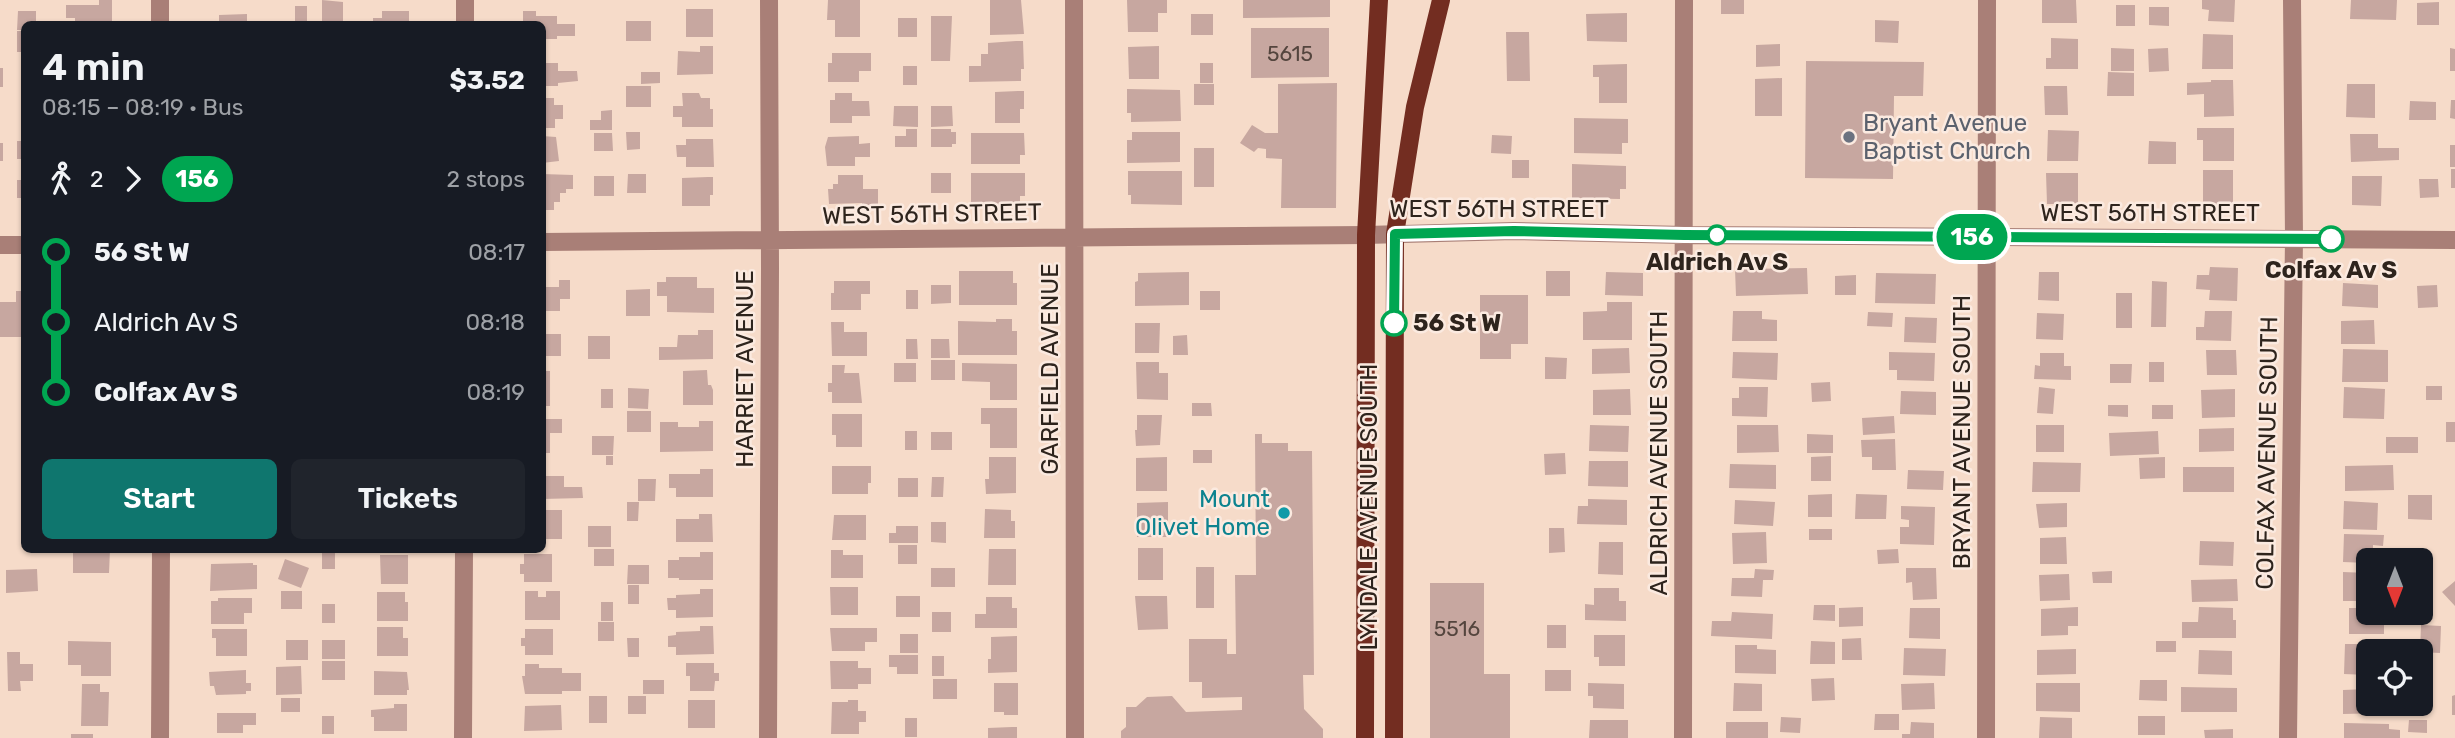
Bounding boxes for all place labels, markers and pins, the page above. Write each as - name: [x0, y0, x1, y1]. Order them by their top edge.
- place label: Bryant Avenue Baptist Church: [1863, 109, 2031, 165]
- marker: Bryant Avenue Baptist Church: [1841, 129, 1857, 145]
- marker: Aldrich Av S: [1707, 225, 1727, 245]
- marker: Colfax Av S: [2318, 226, 2344, 252]
- place label: Aldrich Av S: [1646, 248, 1788, 276]
- place label: Colfax Av S: [2265, 256, 2397, 284]
- place label: 56 St W: [1413, 309, 1501, 337]
- marker: 56 St W: [1381, 310, 1407, 336]
- place label: Mount Olivet Home: [1135, 485, 1270, 541]
- marker: Mount Olivet Home: [1276, 505, 1292, 521]

